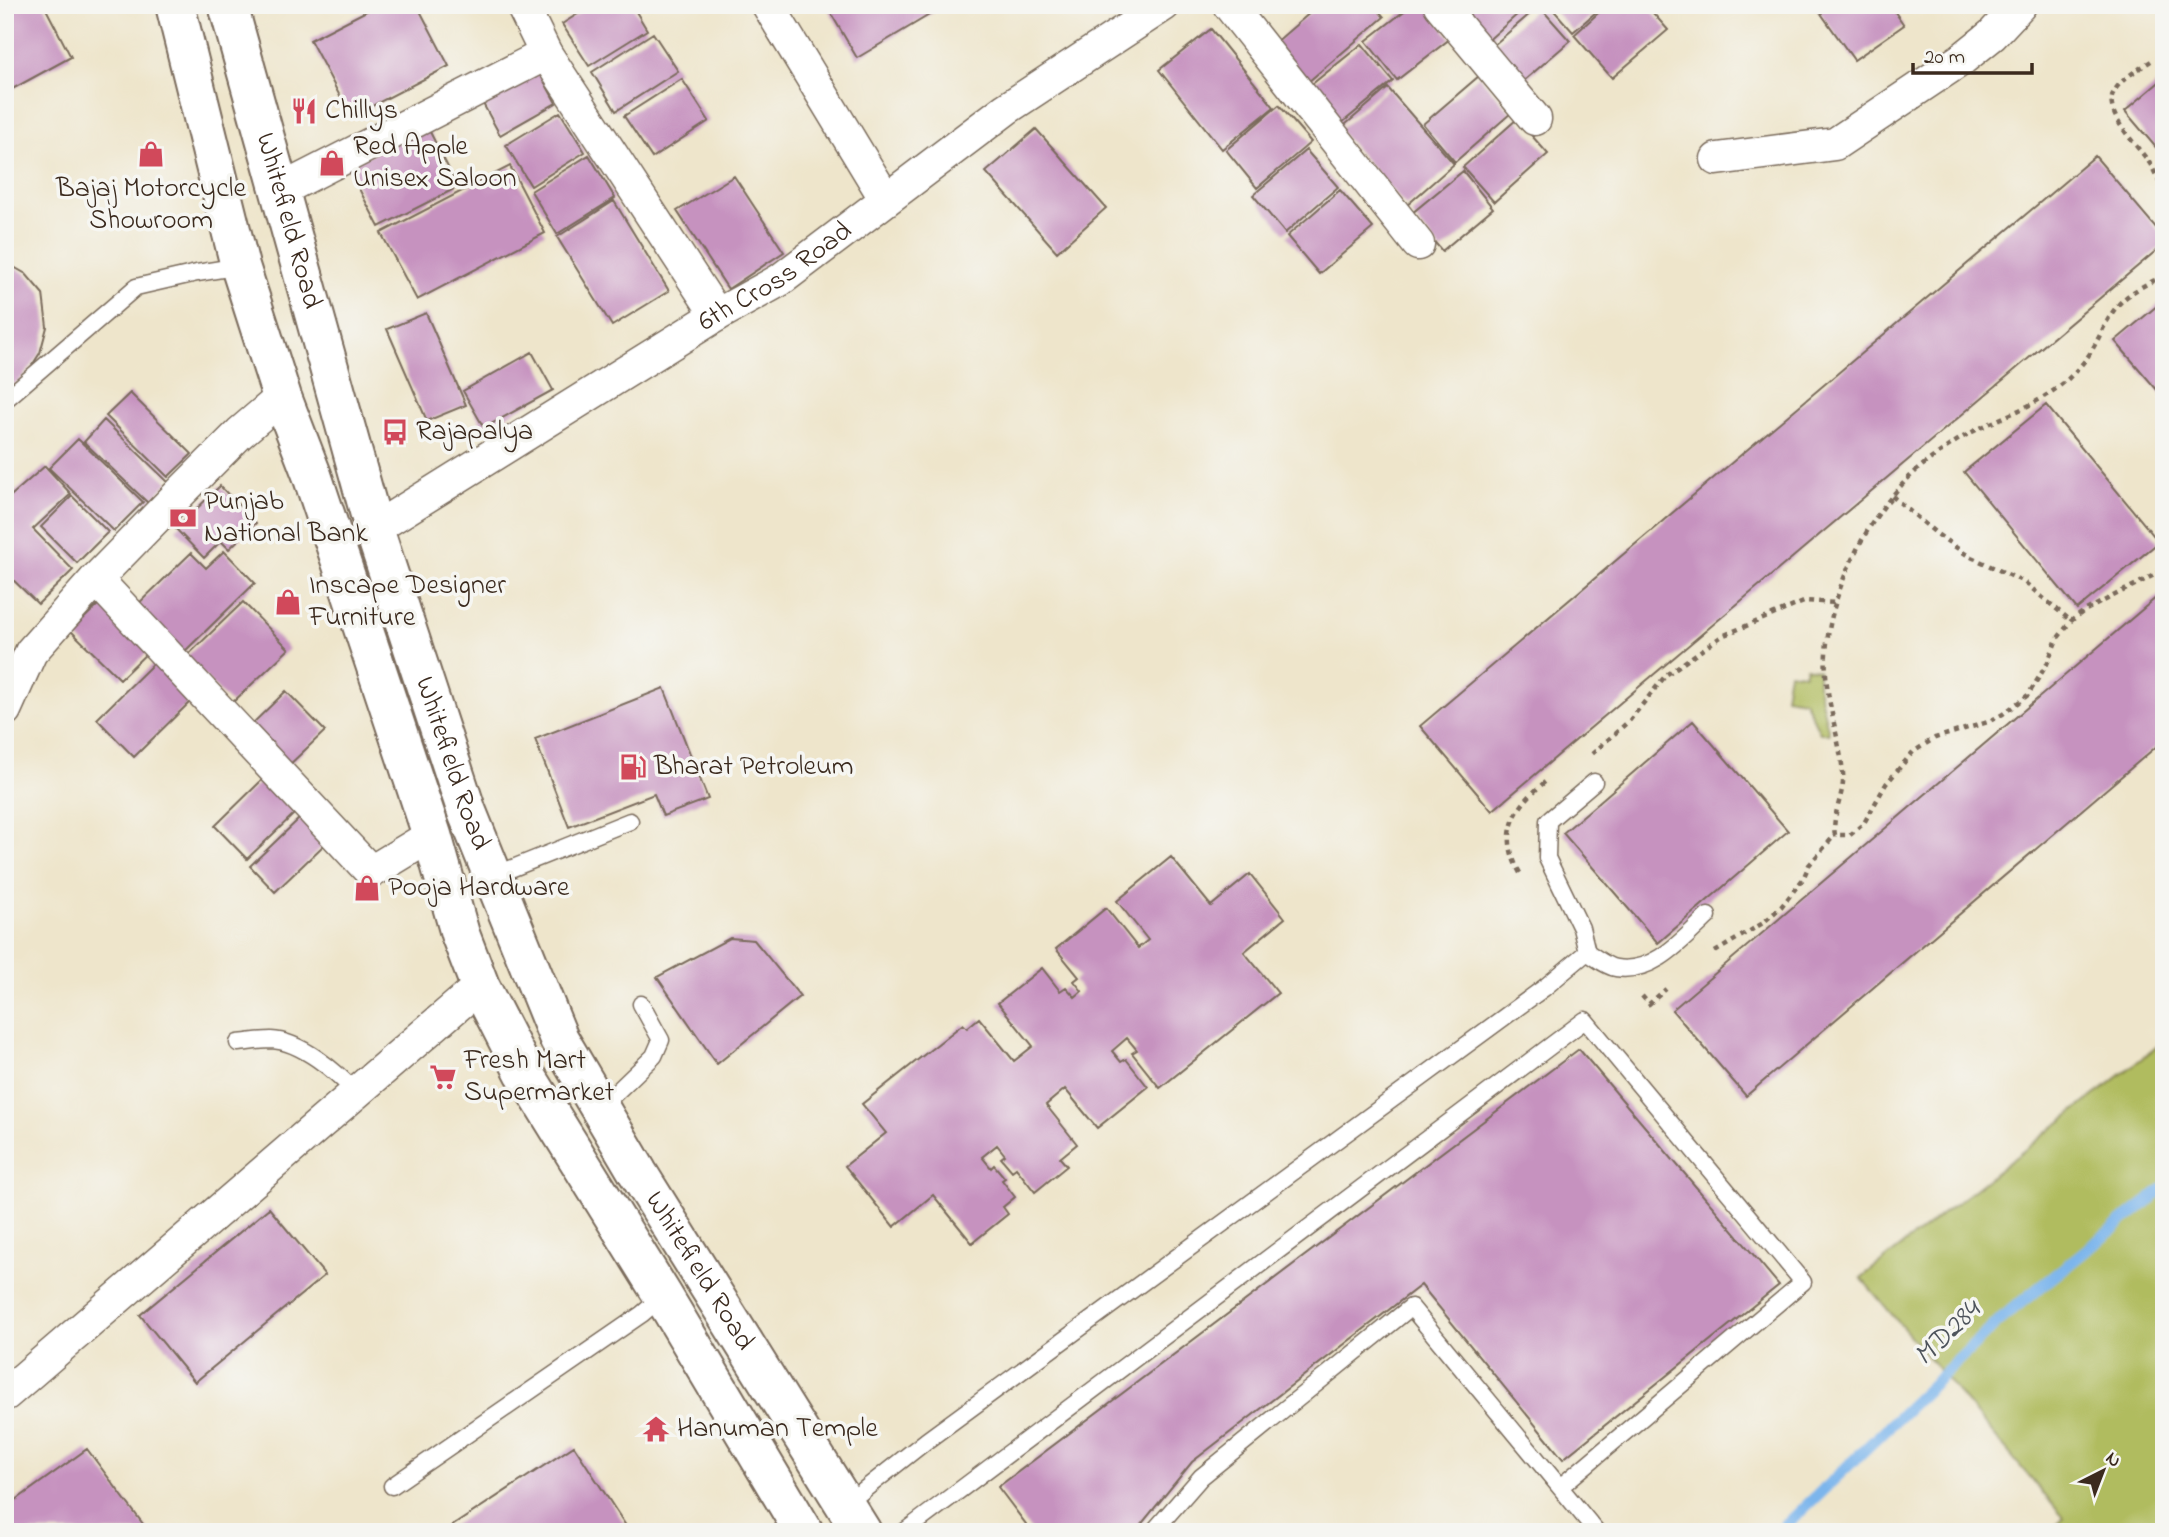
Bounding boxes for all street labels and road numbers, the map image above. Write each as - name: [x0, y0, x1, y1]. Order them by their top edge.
- street label: Whitefield Road: [244, 128, 332, 314]
- street label: 6th Cross Road: [690, 211, 861, 342]
- street label: Whitefield Road: [403, 671, 501, 857]
- street label: Whitefield Road: [634, 1183, 765, 1359]

